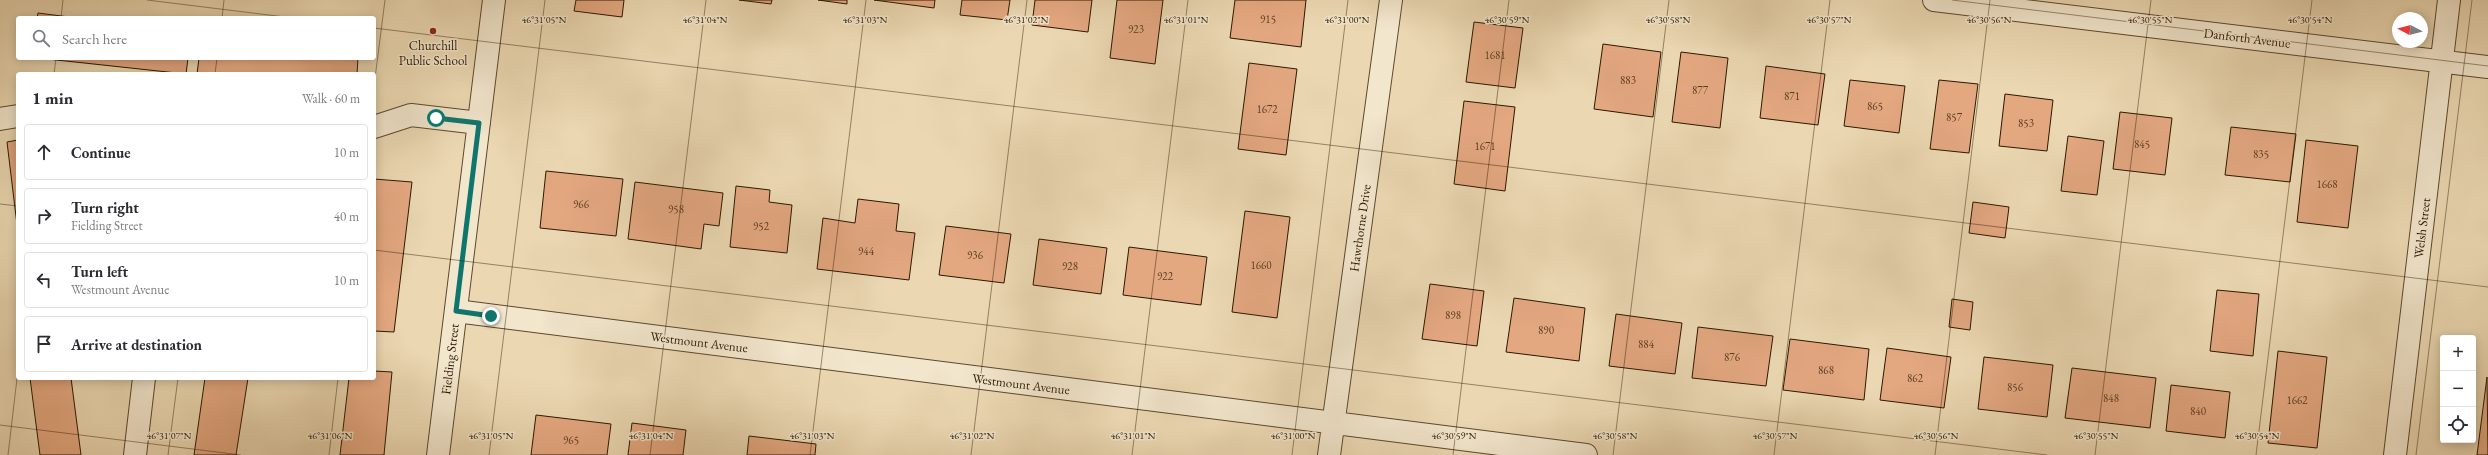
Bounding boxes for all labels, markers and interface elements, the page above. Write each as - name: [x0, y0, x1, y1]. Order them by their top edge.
- house number: 915: [1260, 12, 1276, 26]
- north arrow: [2392, 12, 2428, 48]
- text: 46°31'05"N: [522, 13, 567, 26]
- text: 46°31'04"N: [683, 13, 728, 26]
- text: 46°31'03"N: [843, 13, 888, 26]
- text: 46°31'02"N: [1004, 13, 1049, 26]
- text: 46°31'01"N: [1164, 13, 1209, 26]
- text: 46°31'00"N: [1325, 13, 1370, 26]
- text: 46°30'59"N: [1485, 13, 1530, 26]
- text: 46°30'58"N: [1646, 13, 1691, 26]
- text: 46°30'57"N: [1807, 13, 1852, 26]
- text: 46°30'56"N: [1967, 13, 2012, 26]
- text: 46°30'55"N: [2128, 13, 2173, 26]
- text: 46°30'54"N: [2288, 13, 2333, 26]
- search box: [16, 16, 376, 60]
- house number: 923: [1128, 22, 1144, 36]
- street label: Danforth Avenue: [2203, 24, 2291, 52]
- marker: Churchill Public School: [428, 26, 438, 36]
- icon: search: [30, 27, 52, 49]
- text: Search here: [62, 29, 127, 48]
- place label: Churchill Public School: [399, 37, 467, 69]
- house number: 1681: [1484, 48, 1506, 62]
- house number: 883: [1620, 73, 1636, 87]
- house number: 877: [1692, 83, 1709, 97]
- text: 1 min: [32, 87, 73, 109]
- house number: 871: [1784, 89, 1800, 103]
- text: Walk · 60 m: [302, 90, 360, 107]
- house number: 865: [1867, 99, 1883, 113]
- house number: 1672: [1256, 102, 1278, 116]
- route start: [427, 109, 445, 127]
- house number: 857: [1946, 110, 1963, 124]
- house number: 853: [2018, 116, 2034, 130]
- house number: 845: [2134, 137, 2150, 151]
- house number: 1671: [1474, 139, 1496, 153]
- icon: ahead: [33, 141, 55, 163]
- text: Continue: [71, 143, 131, 162]
- text: 10 m: [334, 144, 359, 161]
- house number: 835: [2253, 147, 2269, 161]
- house number: 1668: [2316, 177, 2338, 191]
- street label: Hawthorne Drive: [1345, 183, 1375, 273]
- house number: 966: [573, 197, 590, 211]
- street label: Welsh Street: [2410, 197, 2434, 259]
- text: Turn right: [71, 198, 139, 217]
- house number: 958: [668, 202, 684, 216]
- icon: right: [33, 205, 55, 227]
- text: 40 m: [334, 208, 359, 225]
- text: Fielding Street: [71, 217, 142, 234]
- house number: 952: [753, 219, 770, 233]
- house number: 944: [858, 244, 875, 258]
- house number: 936: [967, 248, 984, 262]
- house number: 1660: [1250, 258, 1272, 272]
- house number: 928: [1062, 259, 1078, 273]
- text: Turn left: [71, 262, 128, 281]
- icon: left: [33, 269, 55, 291]
- house number: 922: [1157, 269, 1174, 283]
- text: 10 m: [334, 272, 359, 289]
- text: Westmount Avenue: [71, 281, 169, 298]
- route end: [482, 307, 500, 325]
- house number: 898: [1445, 308, 1461, 322]
- street label: Fielding Street: [437, 322, 463, 396]
- house number: 890: [1538, 323, 1554, 337]
- street label: Westmount Avenue: [649, 328, 749, 356]
- icon: arrive: [33, 333, 55, 355]
- text: Arrive at destination: [71, 335, 202, 354]
- map controls: [2440, 335, 2476, 443]
- button: +: [2440, 335, 2476, 371]
- house number: 884: [1638, 337, 1655, 351]
- house number: 876: [1724, 350, 1741, 364]
- house number: 868: [1818, 363, 1834, 377]
- street label: Westmount Avenue: [971, 370, 1071, 398]
- house number: 862: [1907, 371, 1924, 385]
- button: −: [2440, 371, 2476, 407]
- house number: 856: [2007, 380, 2024, 394]
- house number: 848: [2103, 391, 2119, 405]
- house number: 1662: [2286, 393, 2308, 407]
- house number: 840: [2190, 404, 2206, 418]
- button: locate: [2440, 407, 2476, 443]
- text: 46°31'07"N: [147, 429, 192, 442]
- text: 46°31'06"N: [308, 429, 353, 442]
- text: 46°31'05"N: [469, 429, 514, 442]
- text: 46°31'04"N: [629, 429, 674, 442]
- text: 46°31'03"N: [790, 429, 835, 442]
- text: 46°31'02"N: [950, 429, 995, 442]
- text: 46°31'01"N: [1111, 429, 1156, 442]
- text: 46°31'00"N: [1271, 429, 1316, 442]
- text: 46°30'59"N: [1432, 429, 1477, 442]
- text: 46°30'58"N: [1593, 429, 1638, 442]
- text: 46°30'57"N: [1753, 429, 1798, 442]
- text: 46°30'56"N: [1914, 429, 1959, 442]
- text: 46°30'55"N: [2074, 429, 2119, 442]
- text: 46°30'54"N: [2235, 429, 2280, 442]
- house number: 965: [563, 433, 579, 447]

